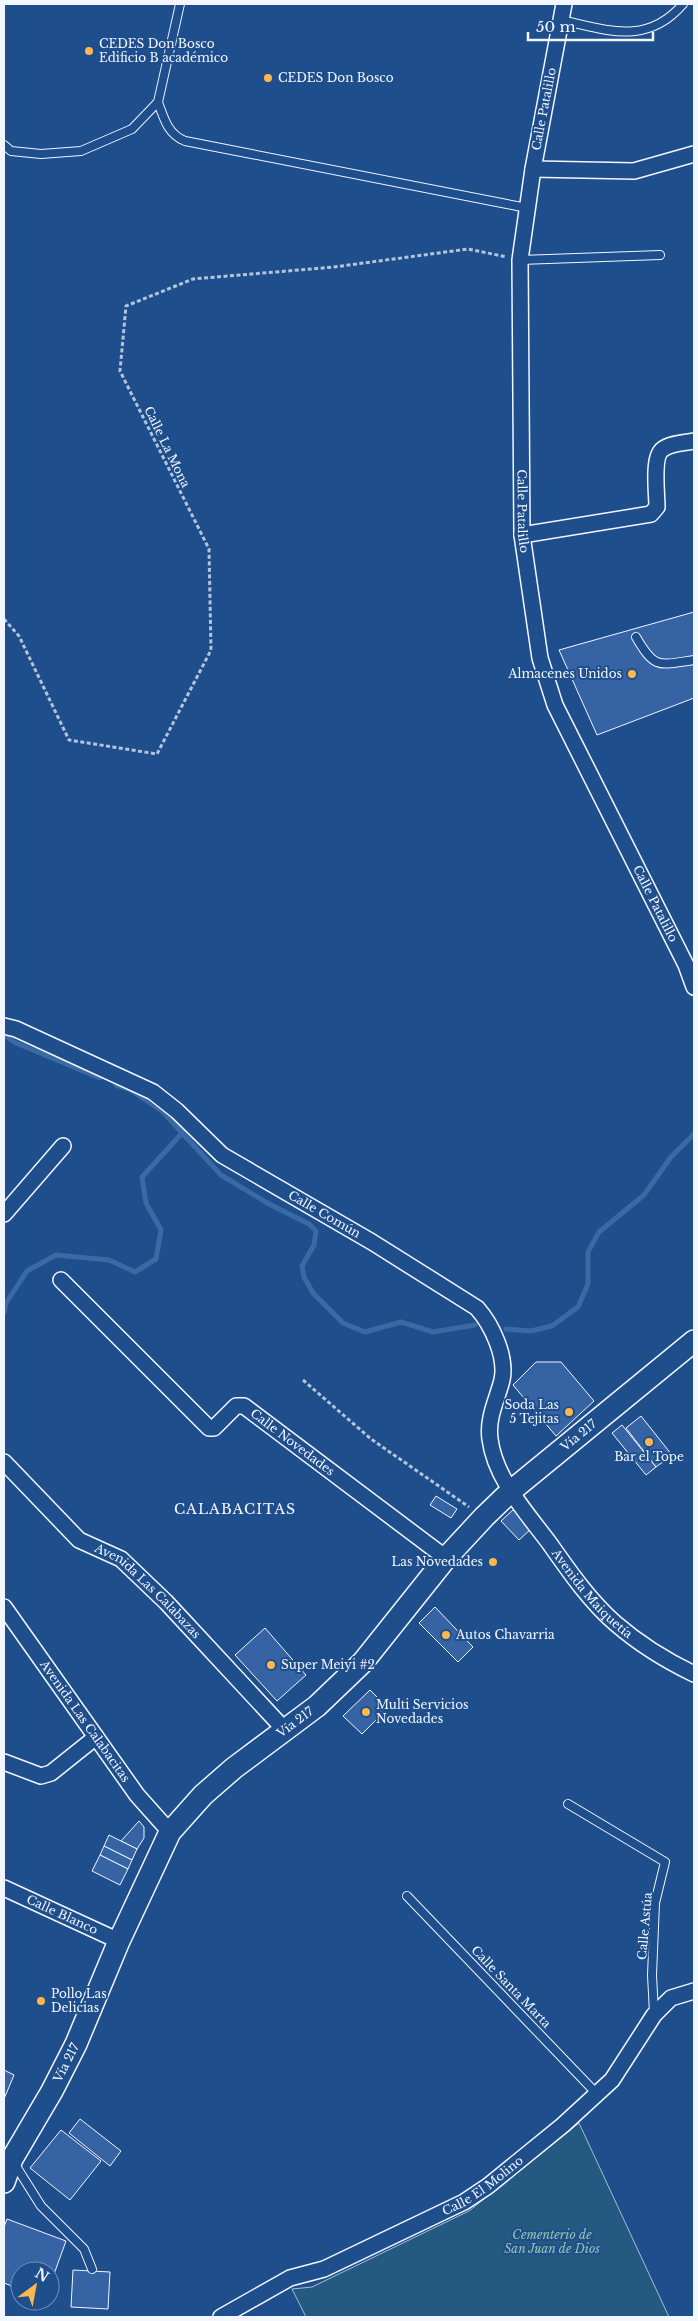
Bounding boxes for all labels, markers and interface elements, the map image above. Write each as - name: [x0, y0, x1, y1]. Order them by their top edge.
- scale bar: [528, 10, 653, 42]
- text: 50 m: [536, 17, 576, 36]
- place label: CEDES Don Bosco Edificio B académico: [99, 36, 228, 65]
- marker: CEDES Don Bosco Edificio B académico: [83, 45, 95, 57]
- street label: Calle Patalillo: [528, 66, 559, 152]
- place label: CEDES Don Bosco: [278, 70, 394, 85]
- marker: CEDES Don Bosco: [262, 72, 274, 84]
- street label: Calle La Mona: [141, 404, 194, 490]
- street label: Calle Patalillo: [515, 469, 533, 554]
- place label: Almacenes Unidos: [507, 666, 622, 681]
- marker: Almacenes Unidos: [626, 668, 638, 680]
- street label: Calle Patalillo: [630, 863, 681, 945]
- street label: Calle Común: [286, 1187, 363, 1241]
- place label: Soda Las 5 Tejitas: [505, 1397, 559, 1426]
- street label: Calle Novedades: [248, 1405, 338, 1479]
- marker: Soda Las 5 Tejitas: [563, 1406, 575, 1418]
- street label: Vía 217: [557, 1415, 600, 1455]
- marker: Bar el Tope: [643, 1436, 655, 1448]
- place label: Bar el Tope: [614, 1449, 684, 1464]
- district label: CALABACITAS: [174, 1500, 296, 1518]
- street label: Avenida Las Calabazas: [92, 1540, 204, 1641]
- street label: Avenida Maiquetía: [548, 1545, 636, 1641]
- place label: Las Novedades: [392, 1554, 483, 1569]
- marker: Las Novedades: [487, 1556, 499, 1568]
- place label: Autos Chavarria: [455, 1627, 555, 1642]
- marker: Autos Chavarria: [440, 1629, 452, 1641]
- street label: Avenida Las Calabacitas: [36, 1656, 134, 1785]
- place label: Super Meiyi #2: [281, 1657, 375, 1672]
- marker: Super Meiyi #2: [265, 1659, 277, 1671]
- place label: Multi Servicios Novedades: [376, 1697, 468, 1726]
- street label: Vía 217: [273, 1703, 317, 1741]
- marker: Multi Servicios Novedades: [360, 1706, 372, 1718]
- street label: Calle Blanco: [24, 1891, 100, 1937]
- street label: Calle Astúa: [634, 1891, 655, 1960]
- street label: Calle Santa Marta: [468, 1943, 555, 2031]
- place label: Pollo Las Delicias: [51, 1986, 107, 2015]
- marker: Pollo Las Delicias: [35, 1995, 47, 2007]
- street label: Vía 217: [49, 2040, 83, 2085]
- street label: Calle El Molino: [440, 2152, 526, 2218]
- park label: Cementerio de San Juan de Dios: [504, 2227, 600, 2256]
- north arrow: [10, 2261, 60, 2311]
- text: N: [32, 2264, 52, 2286]

